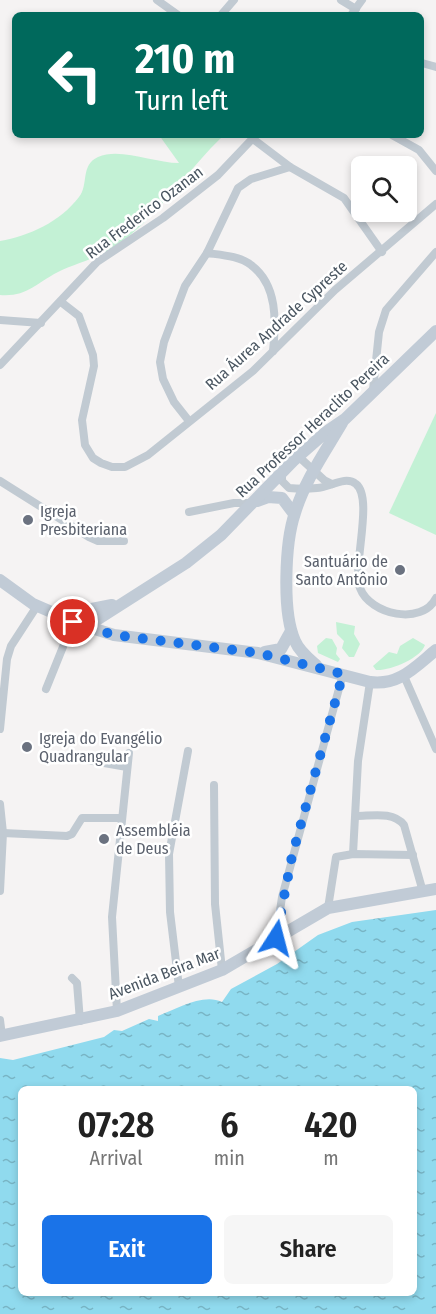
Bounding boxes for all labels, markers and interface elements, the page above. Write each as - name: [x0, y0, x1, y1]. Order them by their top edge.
- text: 210 m: [135, 34, 235, 84]
- icon: left: [36, 36, 114, 114]
- text: Turn left: [135, 85, 228, 117]
- map controls: [351, 156, 417, 222]
- button: search: [351, 156, 417, 222]
- street label: Rua Frederico Ozanan: [82, 162, 207, 263]
- street label: Rua Áurea Andrade Cypreste: [201, 257, 351, 394]
- street label: Rua Professor Heraclito Pereira: [232, 349, 393, 501]
- place label: Igreja Presbiteriana: [40, 502, 127, 539]
- marker: Igreja Presbiteriana: [21, 513, 35, 527]
- place label: Santuário de Santo Antônio: [295, 552, 388, 589]
- marker: Santuário de Santo Antônio: [393, 563, 407, 577]
- pin: [47, 596, 98, 647]
- icon: arrive: [56, 605, 89, 638]
- place label: Igreja do Evangélio Quadrangular: [39, 729, 162, 766]
- marker: Igreja do Evangélio Quadrangular: [20, 740, 34, 754]
- place label: Assembléia de Deus: [116, 821, 191, 858]
- marker: Assembléia de Deus: [97, 832, 111, 846]
- position arrow: [244, 906, 308, 970]
- street label: Avenida Beira Mar: [106, 943, 223, 1004]
- text: 07:28: [77, 1103, 155, 1147]
- text: 6: [220, 1103, 239, 1147]
- text: 420: [304, 1103, 358, 1147]
- text: Arrival: [89, 1146, 142, 1170]
- text: min: [214, 1146, 245, 1170]
- text: m: [323, 1146, 339, 1170]
- button: Exit: [42, 1215, 212, 1284]
- button: Share: [224, 1215, 393, 1284]

